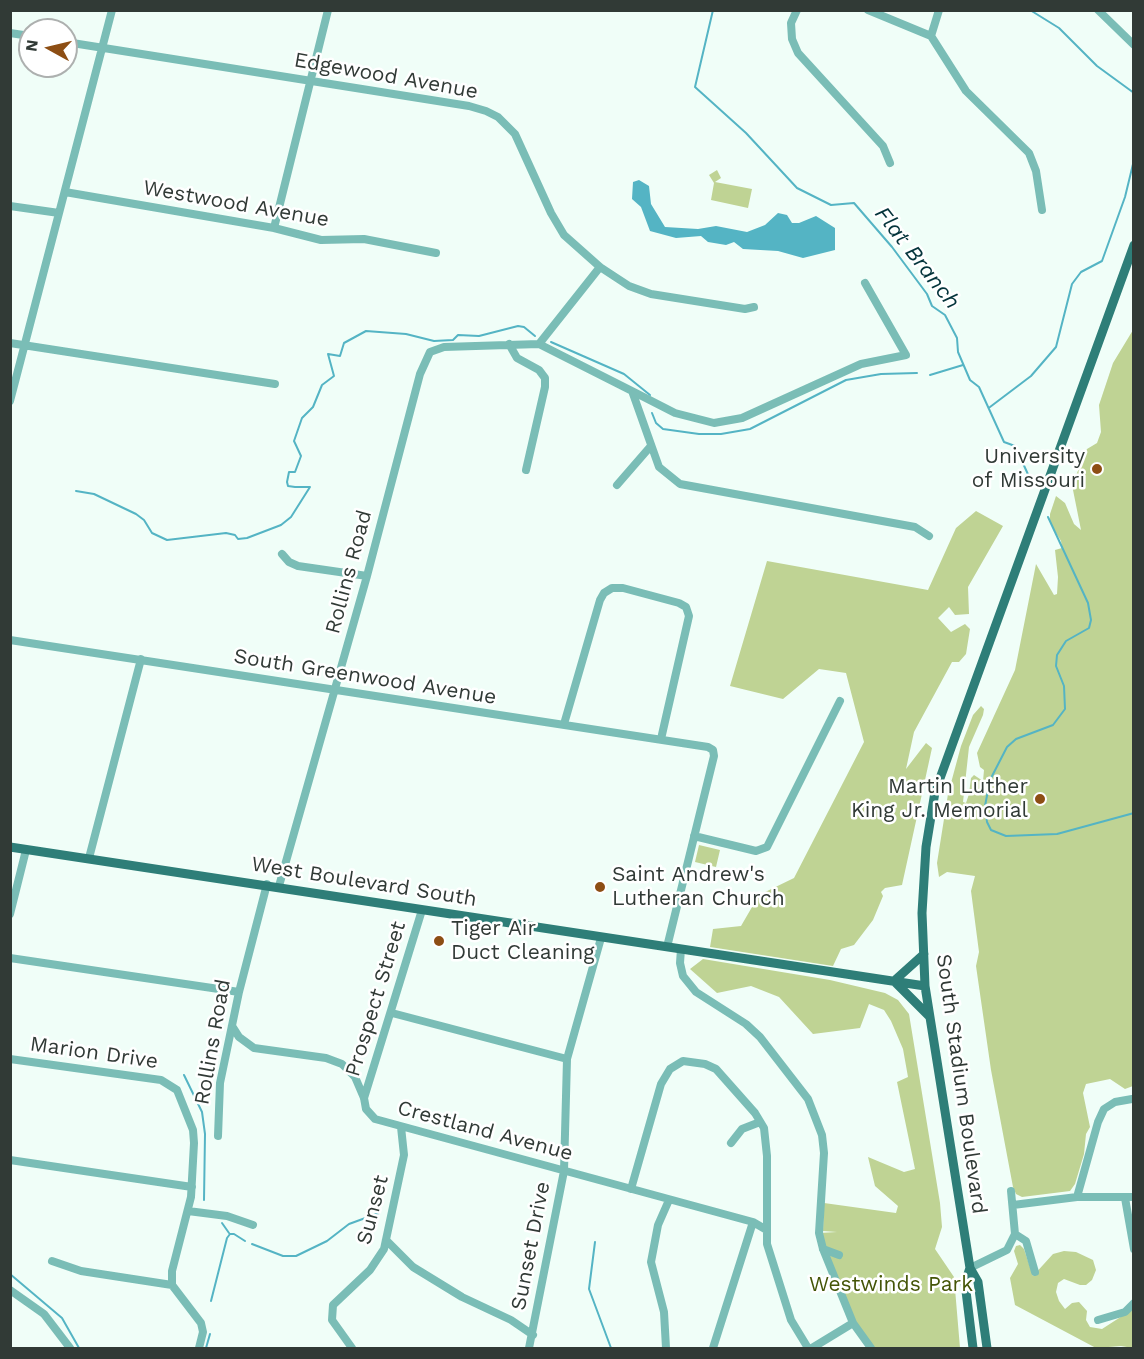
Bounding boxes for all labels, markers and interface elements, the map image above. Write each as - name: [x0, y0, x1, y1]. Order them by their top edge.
- north arrow: [18, 18, 78, 78]
- text: N: [21, 39, 42, 53]
- street label: Edgewood Avenue: [292, 47, 480, 105]
- street label: Westwood Avenue: [141, 175, 331, 233]
- water label: Flat Branch: [869, 201, 965, 315]
- place label: University of Missouri: [972, 444, 1085, 494]
- marker: University of Missouri: [1090, 462, 1104, 476]
- street label: Rollins Road: [320, 507, 378, 637]
- street label: South Greenwood Avenue: [232, 644, 498, 710]
- place label: Martin Luther King Jr. Memorial: [851, 774, 1028, 824]
- marker: Martin Luther King Jr. Memorial: [1033, 792, 1047, 806]
- street label: West Boulevard South: [249, 852, 479, 912]
- place label: Saint Andrew's Lutheran Church: [612, 862, 785, 912]
- marker: Saint Andrew's Lutheran Church: [593, 880, 607, 894]
- place label: Tiger Air Duct Cleaning: [451, 916, 594, 966]
- street label: Prospect Street: [340, 918, 412, 1080]
- marker: Tiger Air Duct Cleaning: [432, 934, 446, 948]
- street label: South Stadium Boulevard: [930, 952, 992, 1216]
- street label: Rollins Road: [190, 977, 236, 1107]
- street label: Marion Drive: [28, 1032, 160, 1074]
- street label: Crestland Avenue: [395, 1095, 575, 1167]
- street label: Sunset: [352, 1172, 394, 1248]
- street label: Sunset Drive: [506, 1180, 556, 1312]
- park label: Westwinds Park: [809, 1272, 973, 1298]

